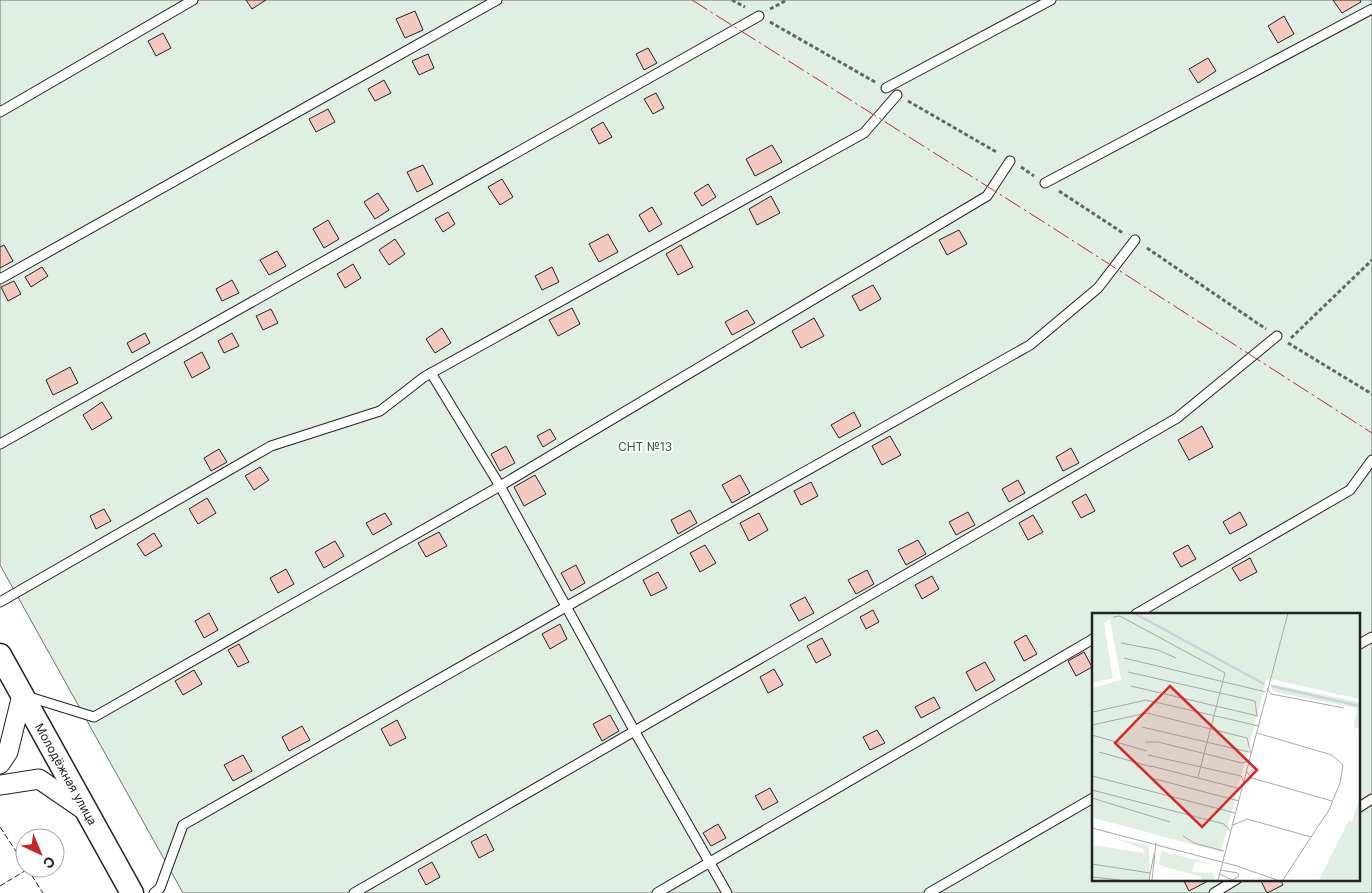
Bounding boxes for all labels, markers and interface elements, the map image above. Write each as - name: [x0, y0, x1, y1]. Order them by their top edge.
- park label: СНТ №13: [618, 439, 672, 454]
- inset map: [1092, 613, 1360, 880]
- street label: Молодёжная улица: [32, 720, 100, 828]
- north arrow: [15, 828, 65, 878]
- text: С: [40, 853, 59, 872]

